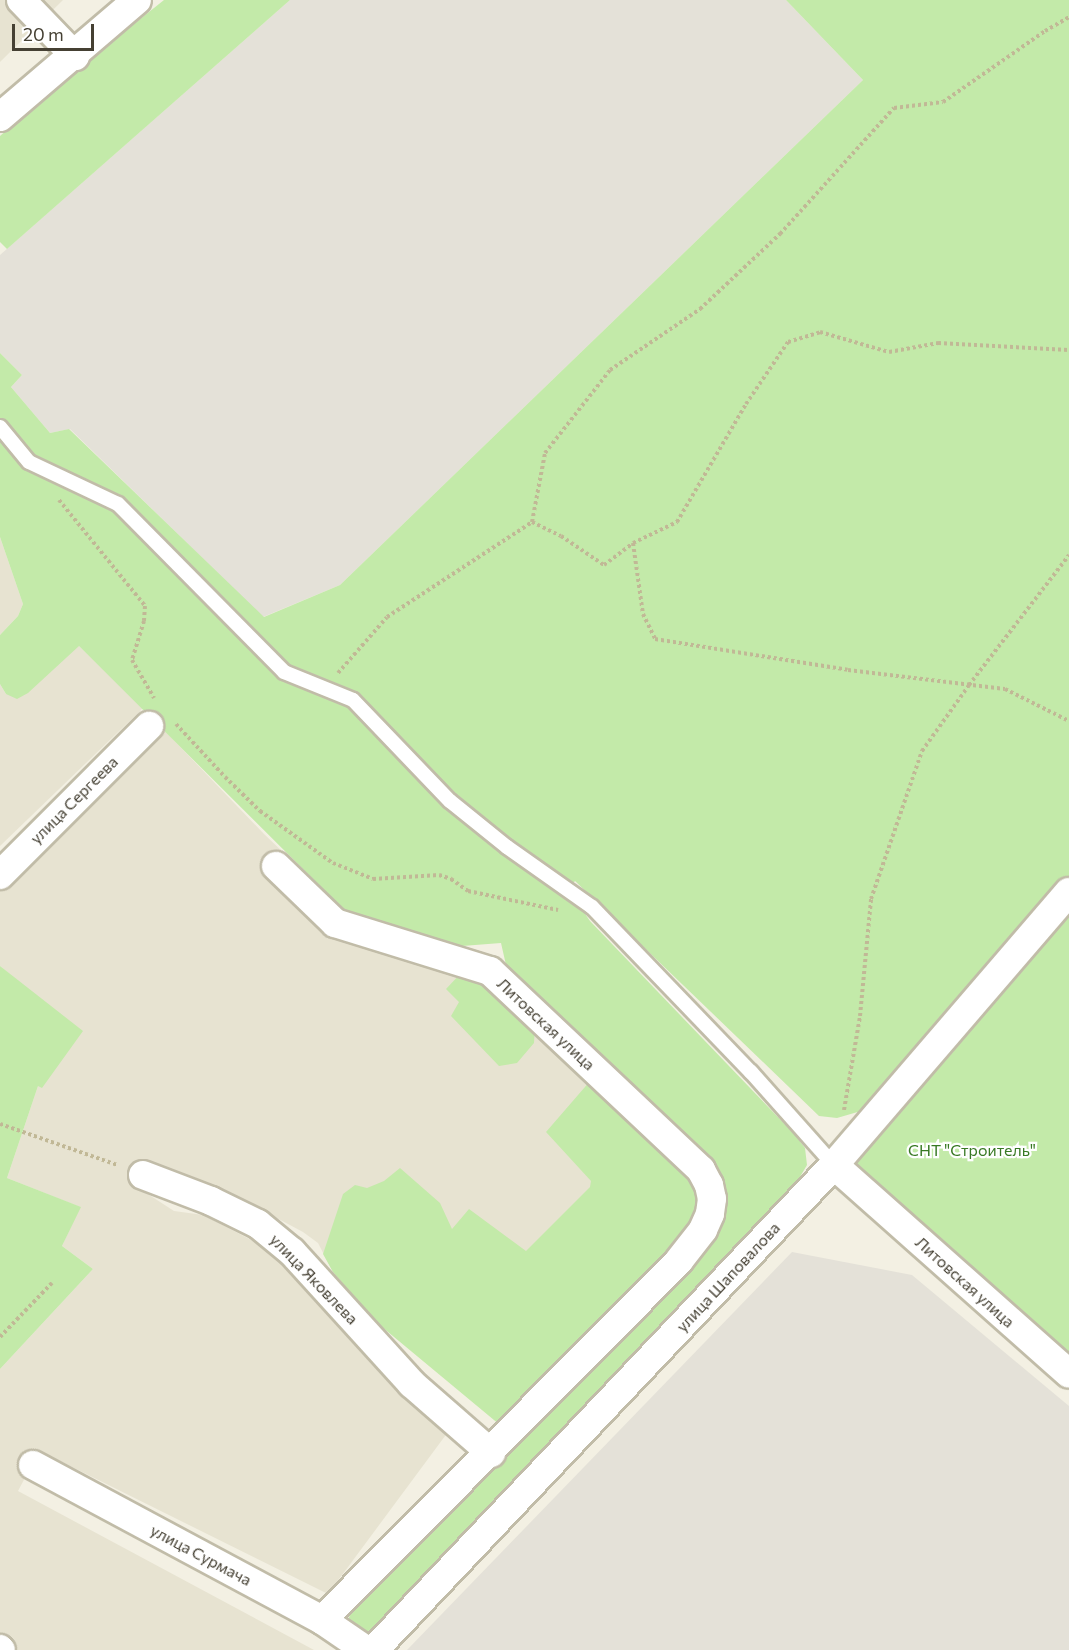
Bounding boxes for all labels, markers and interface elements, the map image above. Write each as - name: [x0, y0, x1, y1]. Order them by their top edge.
- scale bar: [15, 12, 98, 50]
- text: 20 m: [23, 23, 64, 45]
- street label: улица Сергеева: [26, 752, 122, 848]
- street label: Литовская улица: [493, 974, 599, 1074]
- park label: СНТ "Строитель": [908, 1140, 1036, 1160]
- street label: улица Шаповалова: [672, 1218, 784, 1336]
- street label: улица Яковлева: [266, 1230, 362, 1328]
- street label: Литовская улица: [912, 1232, 1018, 1332]
- street label: улица Сурмача: [147, 1520, 255, 1590]

